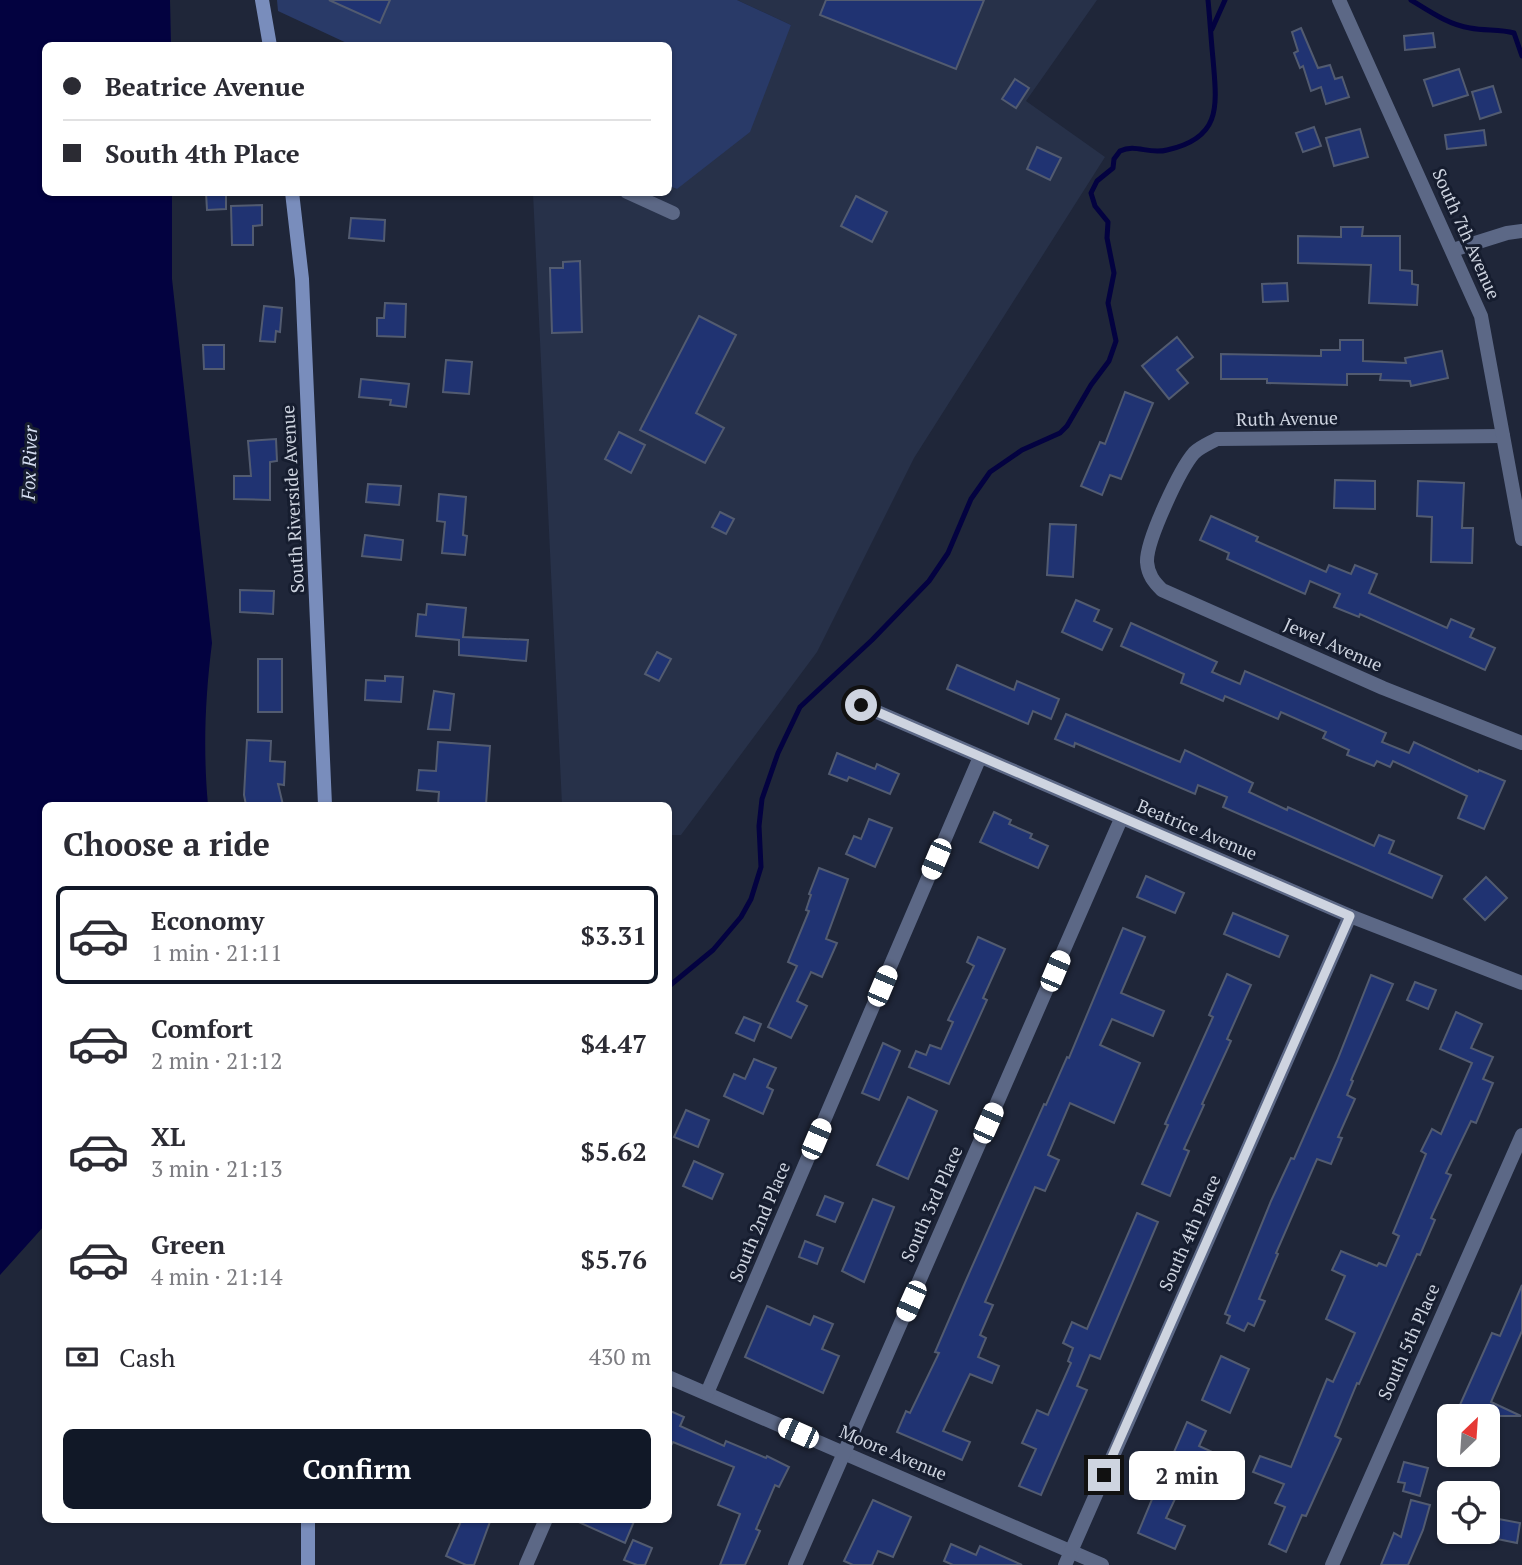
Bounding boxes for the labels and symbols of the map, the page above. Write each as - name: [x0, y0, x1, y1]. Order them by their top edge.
- street label: South 7th Avenue: [1427, 164, 1506, 303]
- street label: South Riverside Avenue: [275, 404, 309, 594]
- street label: Ruth Avenue: [1236, 405, 1338, 431]
- water label: Fox River: [15, 425, 42, 502]
- street label: Jewel Avenue: [1280, 612, 1386, 677]
- route start: [845, 689, 877, 721]
- street label: Beatrice Avenue: [1134, 793, 1261, 865]
- car: [919, 836, 954, 882]
- car: [1038, 948, 1073, 994]
- car: [865, 963, 900, 1009]
- car: [970, 1100, 1007, 1146]
- car: [799, 1116, 834, 1162]
- street label: South 3rd Place: [895, 1142, 967, 1265]
- street label: South 2nd Place: [723, 1158, 795, 1285]
- street label: South 4th Place: [1153, 1171, 1225, 1295]
- car: [893, 1278, 930, 1324]
- street label: South 5th Place: [1372, 1280, 1444, 1404]
- north arrow: [1437, 1404, 1500, 1466]
- car: [775, 1415, 822, 1451]
- street label: Moore Avenue: [836, 1419, 951, 1485]
- callout: 2 min: [1128, 1450, 1244, 1500]
- route end: [1088, 1459, 1120, 1491]

